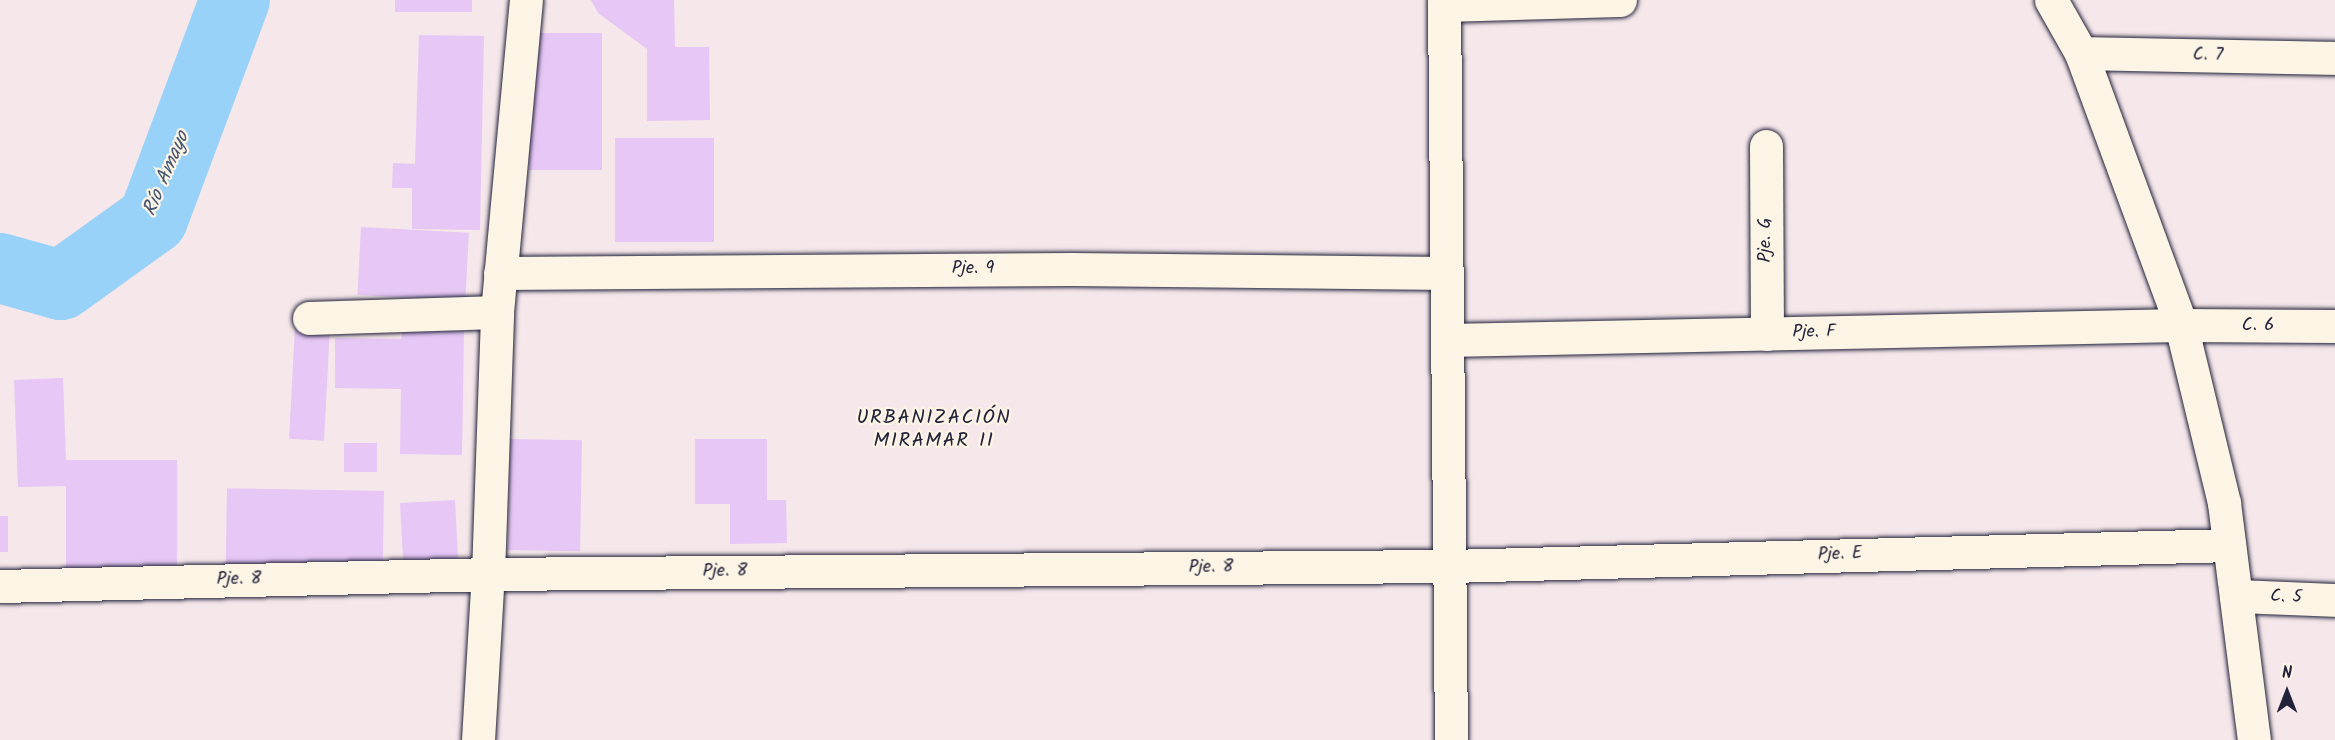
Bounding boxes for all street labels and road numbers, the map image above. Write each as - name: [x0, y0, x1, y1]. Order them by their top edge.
- street label: C. 7: [2193, 45, 2223, 67]
- street label: Pje. G: [1755, 218, 1777, 262]
- street label: Pje. 9: [952, 258, 994, 280]
- street label: C. 6: [2242, 315, 2274, 337]
- street label: Pje. F: [1792, 322, 1836, 344]
- street label: Pje. E: [1817, 543, 1863, 567]
- street label: Pje. 8: [1188, 557, 1234, 579]
- street label: Pje. 8: [702, 561, 748, 583]
- street label: Pje. 8: [216, 569, 262, 591]
- street label: C. 5: [2270, 587, 2302, 609]

